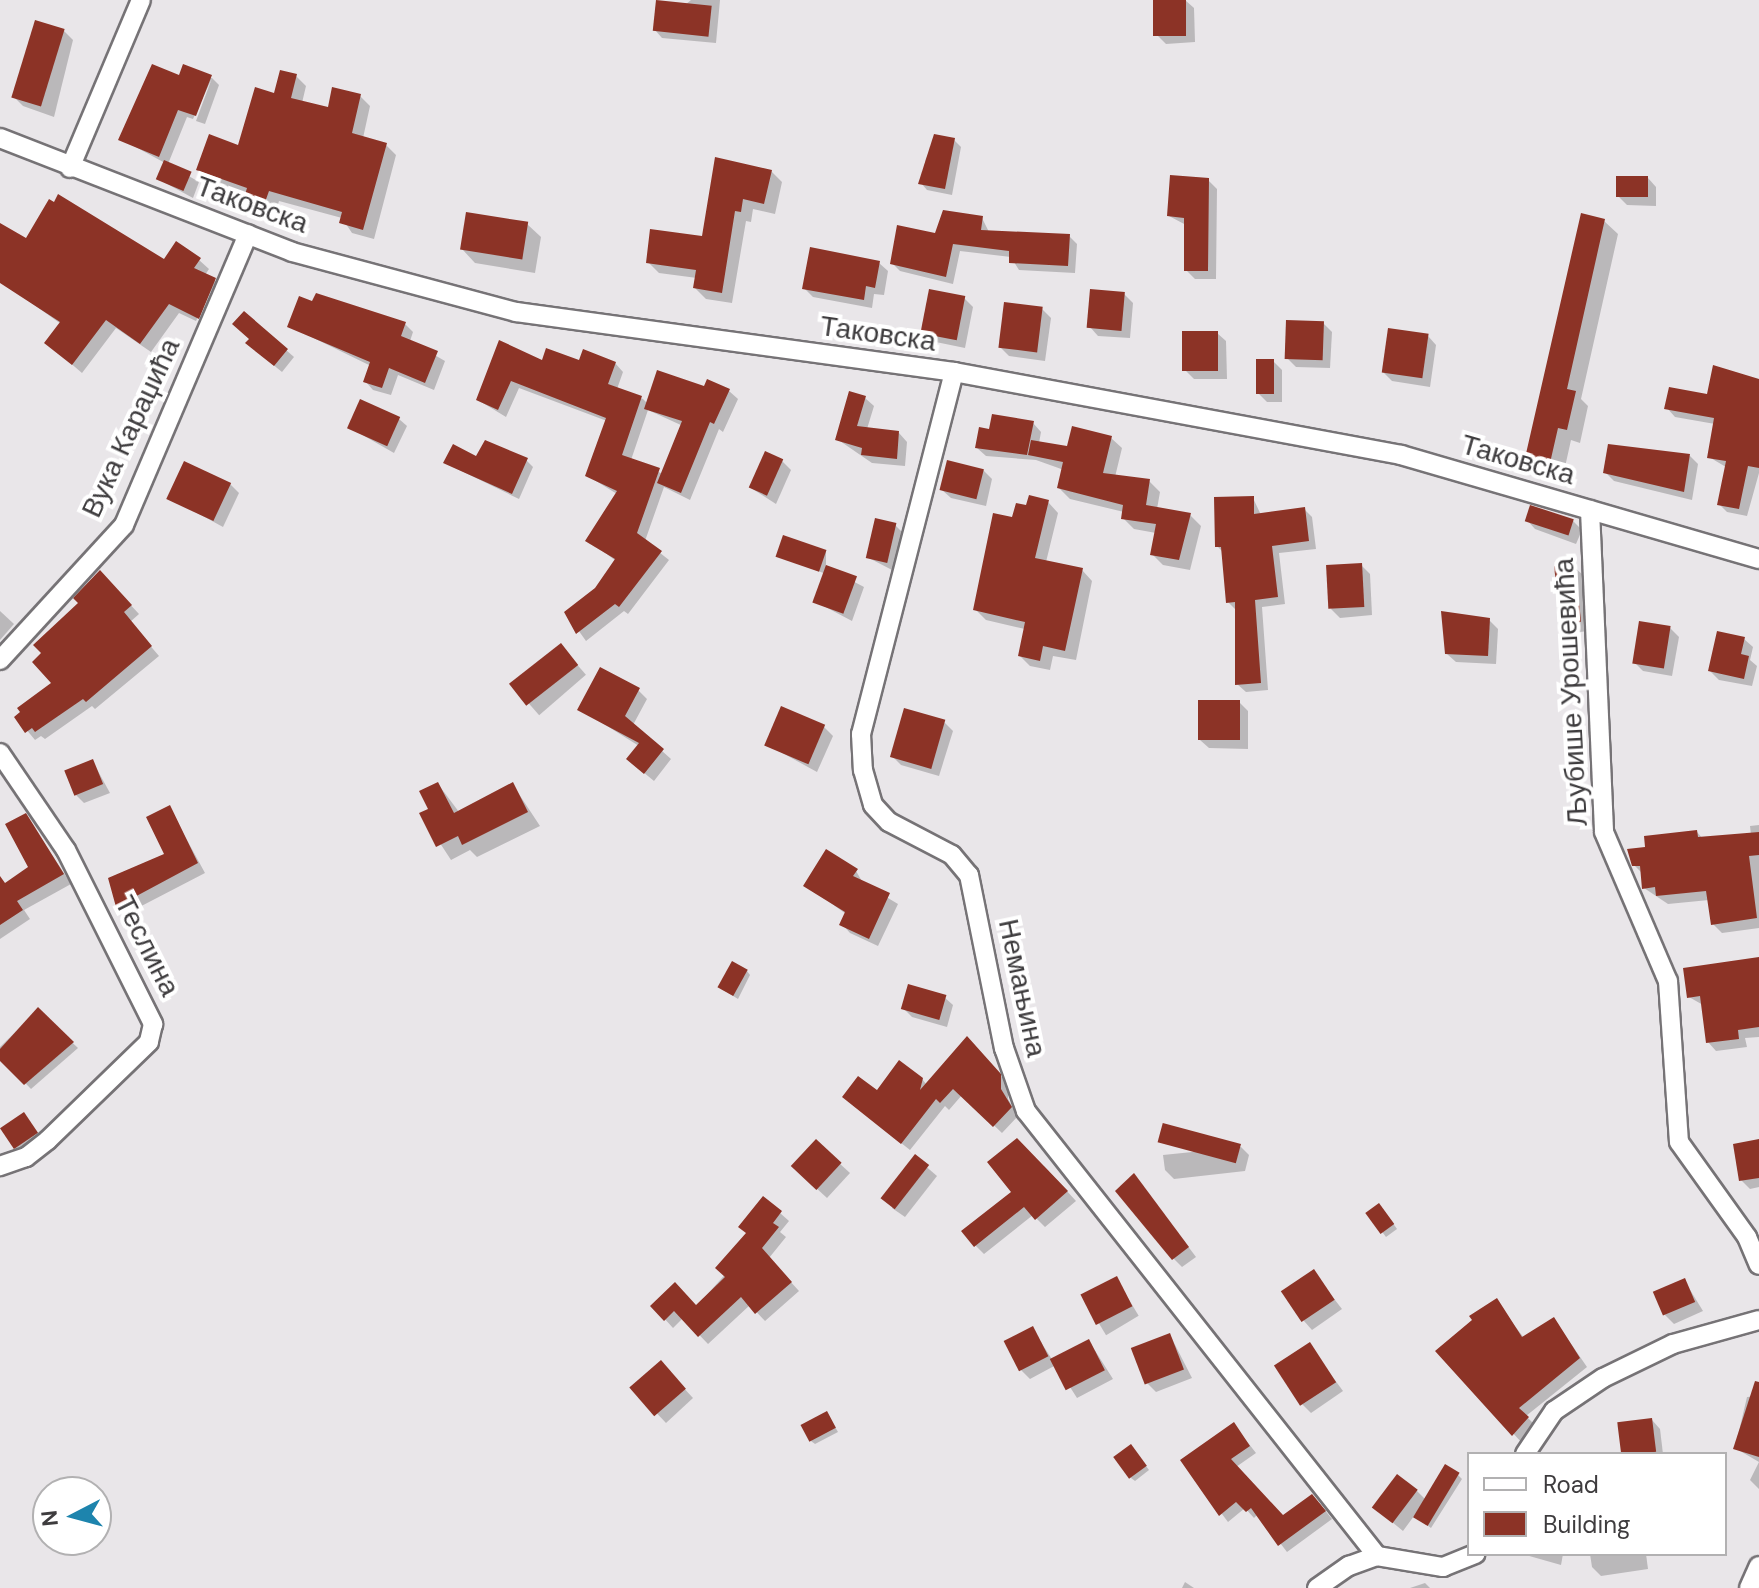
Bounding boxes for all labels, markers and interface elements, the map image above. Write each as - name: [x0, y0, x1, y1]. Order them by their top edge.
- street label: Таковска: [191, 169, 313, 241]
- street label: Таковска: [818, 309, 938, 359]
- street label: Вука Караџића: [75, 333, 187, 523]
- street label: Таковска: [1457, 428, 1579, 492]
- street label: Љубише Урошевића: [1547, 557, 1595, 827]
- street label: Теслина: [107, 890, 187, 1002]
- street label: Немањина: [991, 916, 1053, 1060]
- legend: [1467, 1452, 1727, 1556]
- text: Road: [1543, 1469, 1599, 1500]
- north arrow: [32, 1476, 112, 1556]
- text: N: [34, 1509, 65, 1528]
- text: Building: [1543, 1509, 1630, 1540]

